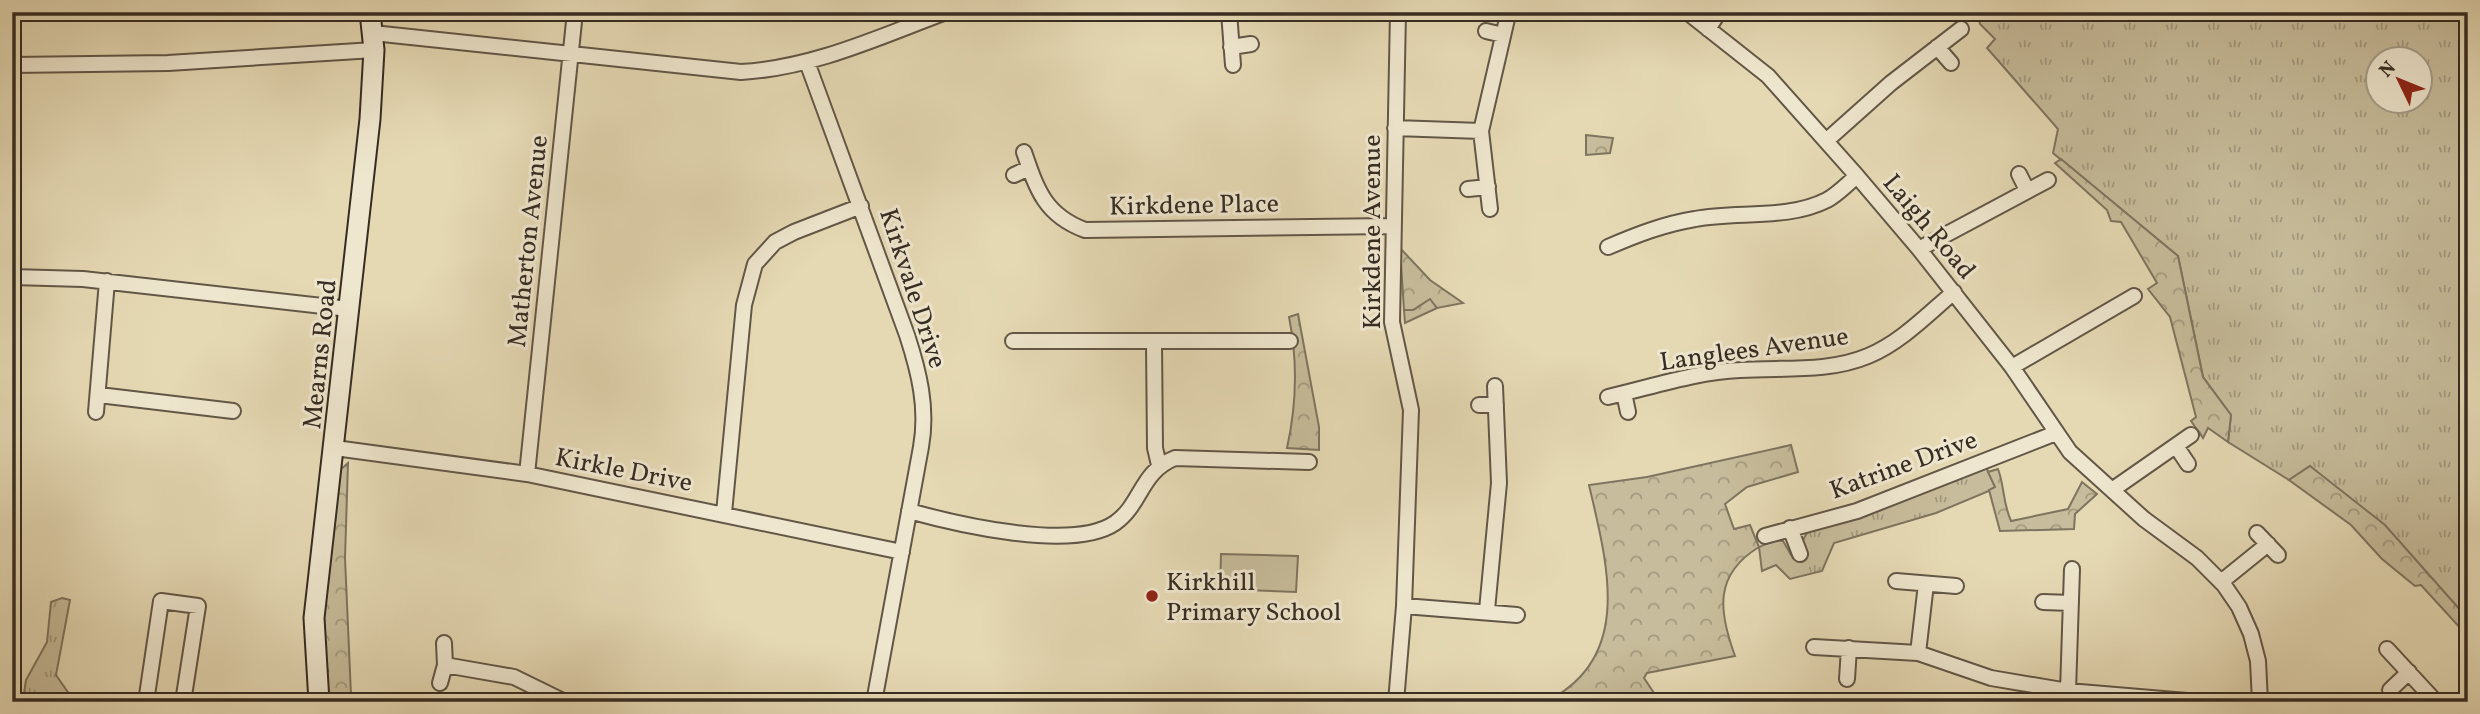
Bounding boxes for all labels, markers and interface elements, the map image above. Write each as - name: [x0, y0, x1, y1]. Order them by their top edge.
- north arrow: [2364, 46, 2434, 116]
- text: N: [2374, 56, 2402, 84]
- street label: Matherton Avenue: [500, 133, 558, 349]
- street label: Kirkdene Avenue: [1355, 134, 1391, 330]
- street label: Laigh Road: [1874, 167, 1983, 288]
- street label: Kirkdene Place: [1109, 187, 1279, 225]
- street label: Kirkvale Drive: [869, 204, 955, 373]
- street label: Mearns Road: [295, 278, 347, 431]
- street label: Langlees Avenue: [1658, 319, 1851, 381]
- street label: Katrine Drive: [1825, 423, 1982, 509]
- street label: Kirkle Drive: [552, 440, 695, 502]
- place label: Kirkhill Primary School: [1166, 565, 1341, 631]
- marker: Kirkhill Primary School: [1144, 588, 1160, 604]

